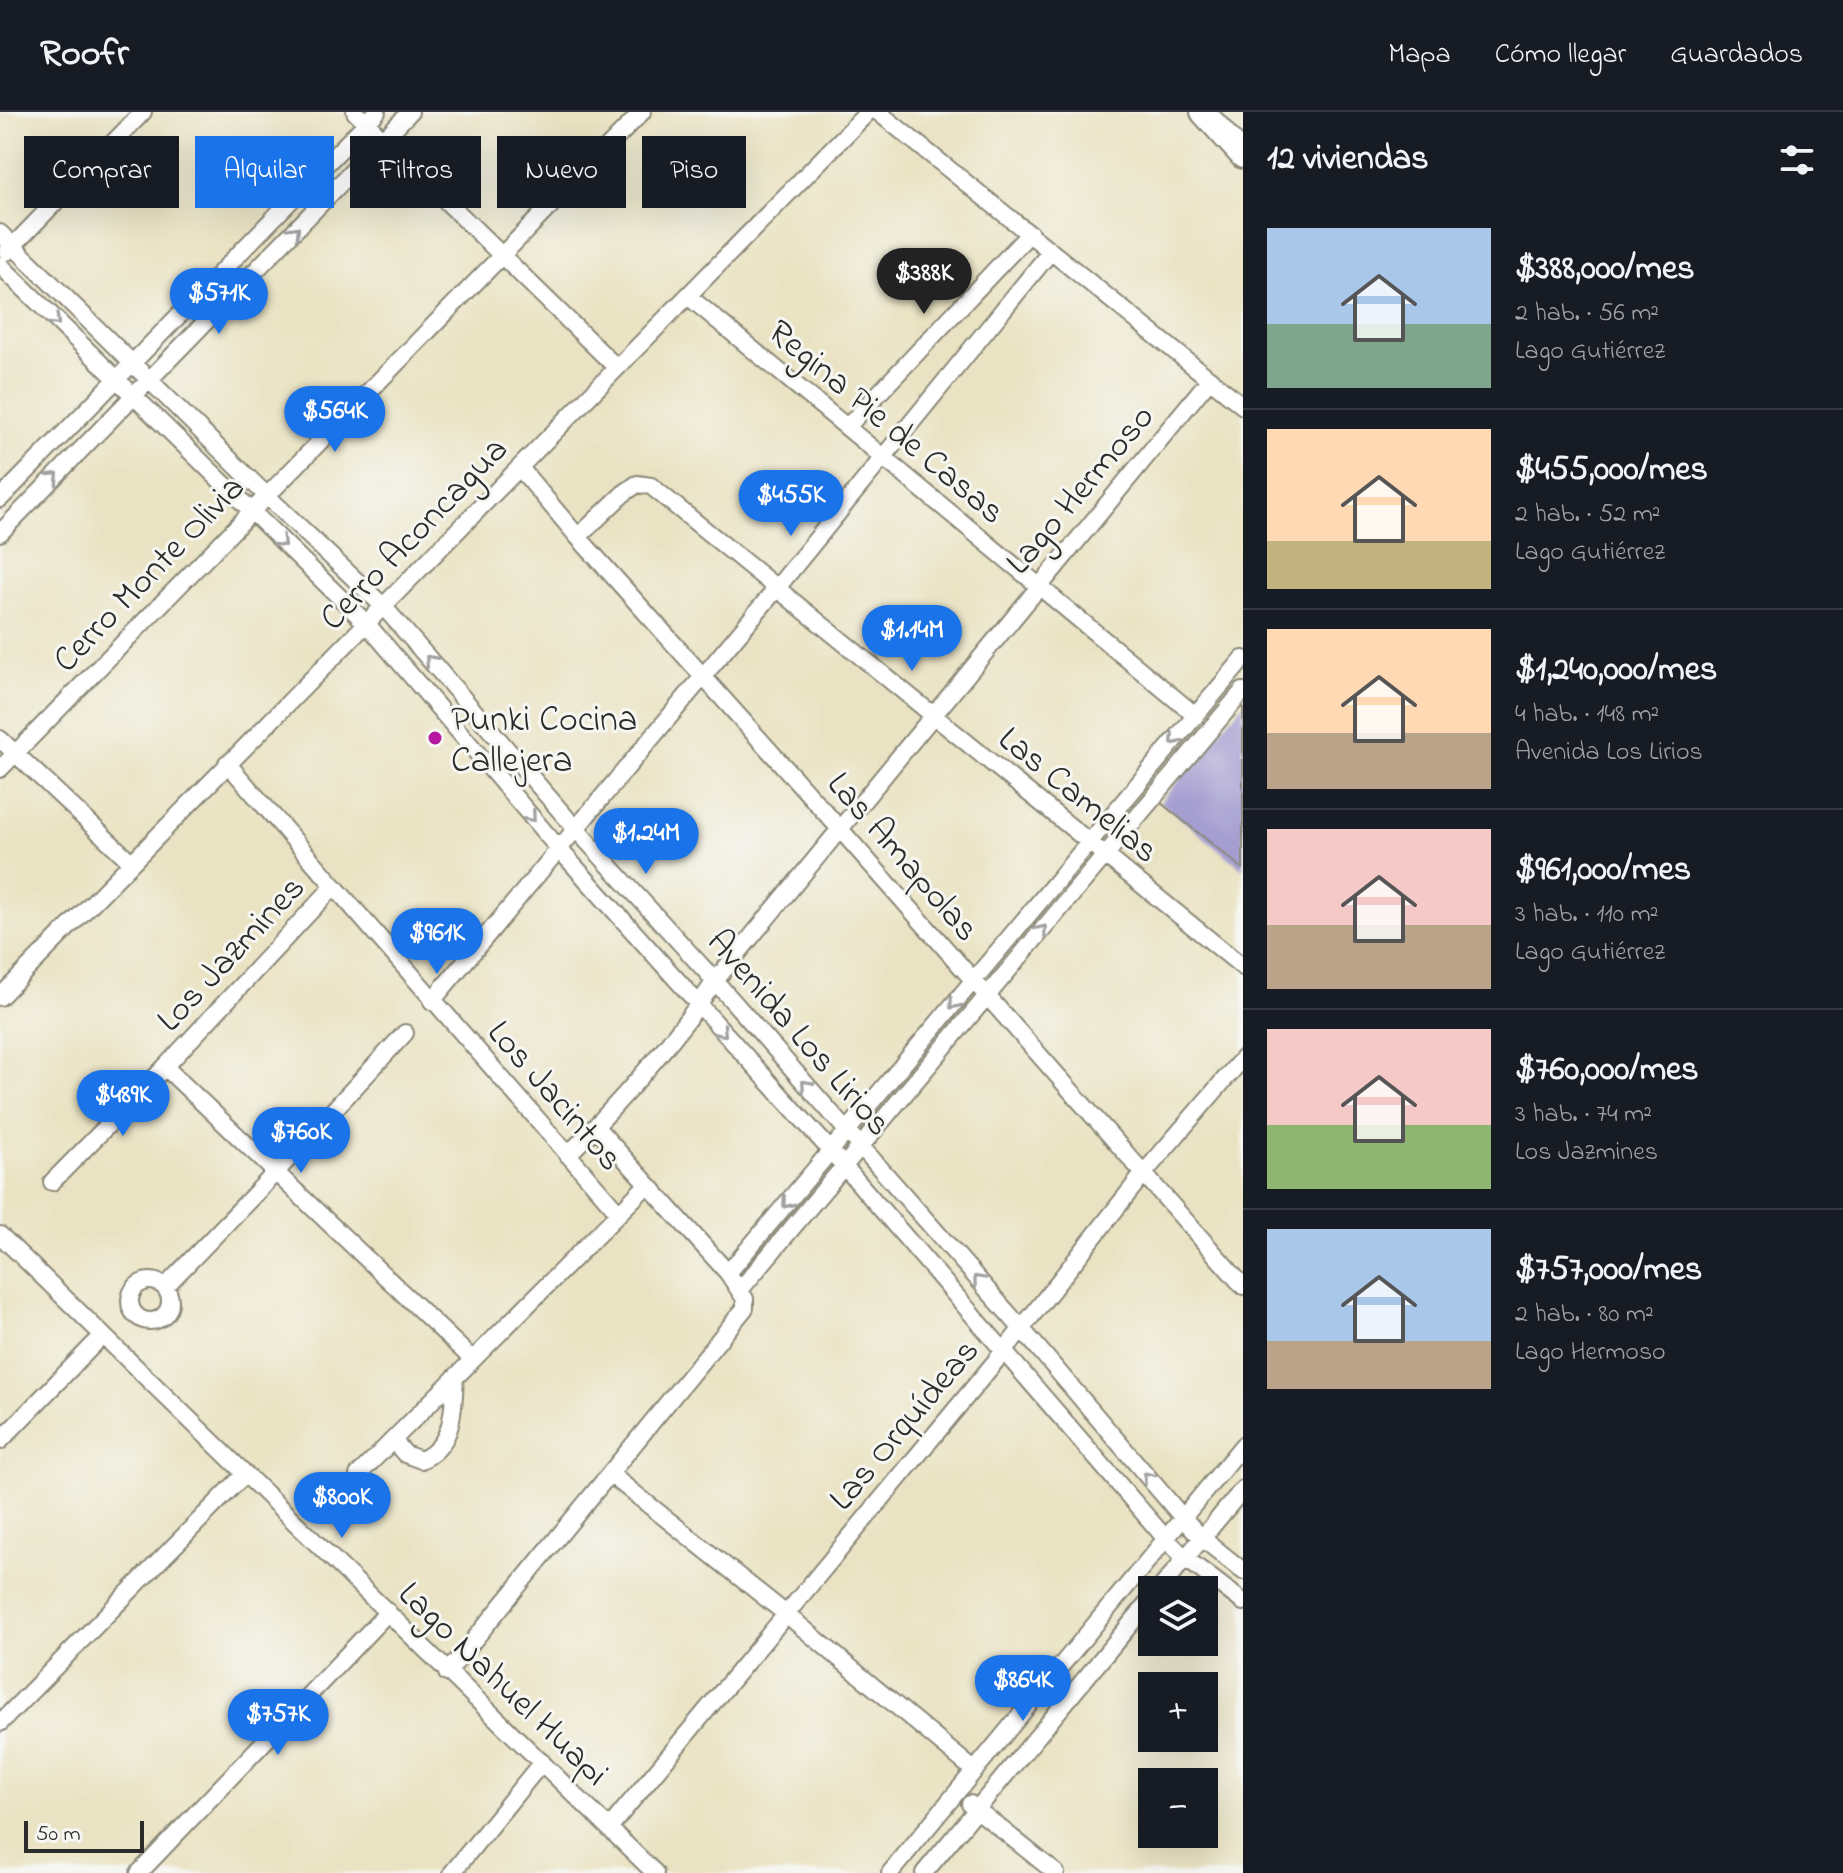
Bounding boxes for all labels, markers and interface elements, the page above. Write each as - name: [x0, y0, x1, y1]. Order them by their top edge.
- text: Roofr: [40, 27, 129, 83]
- text: Mapa: [1388, 35, 1451, 76]
- text: Cómo llegar: [1495, 35, 1626, 76]
- text: Guardados: [1670, 35, 1803, 76]
- text: 12 viviendas: [1267, 135, 1428, 185]
- chip: Comprar: [24, 136, 179, 208]
- chip: Alquilar: [195, 136, 334, 208]
- chip: Filtros: [350, 136, 481, 208]
- chip: Nuevo: [497, 136, 626, 208]
- chip: Piso: [642, 136, 746, 208]
- icon: filters: [1775, 138, 1819, 182]
- one-way arrow: [285, 226, 300, 240]
- text: $388,000/mes: [1515, 245, 1695, 295]
- pin: $388K: [868, 248, 980, 316]
- text: $388K: [895, 255, 953, 293]
- icon: home: [1331, 260, 1427, 356]
- pin: $571K: [163, 268, 275, 336]
- text: $571K: [188, 275, 250, 313]
- text: 2 hab. · 56 m²: [1515, 295, 1659, 333]
- street label: Regina Pie de Casas: [755, 308, 1015, 539]
- one-way arrow: [46, 311, 60, 326]
- text: Lago Gutiérrez: [1515, 333, 1665, 371]
- pin: $564K: [279, 386, 391, 454]
- text: $564K: [302, 393, 368, 431]
- street label: Lago Hermoso: [994, 394, 1169, 588]
- street label: Cerro Aconcagua: [309, 426, 522, 644]
- text: $455,000/mes: [1515, 446, 1708, 496]
- icon: home: [1331, 461, 1427, 557]
- street label: Cerro Monte Olivia: [42, 464, 259, 686]
- pin: $455K: [735, 470, 847, 538]
- one-way arrow: [45, 472, 59, 486]
- text: $455K: [757, 477, 825, 515]
- text: 2 hab. · 52 m²: [1515, 496, 1661, 534]
- one-way arrow: [272, 532, 286, 547]
- text: Lago Gutiérrez: [1515, 534, 1665, 572]
- pin: $1.14M: [847, 605, 977, 673]
- text: $1.14M: [880, 612, 944, 650]
- text: $1,240,000/mes: [1515, 646, 1717, 696]
- one-way arrow: [425, 654, 440, 669]
- icon: home: [1331, 661, 1427, 757]
- place label: Punki Cocina Callejera: [451, 695, 637, 789]
- text: 4 hab. · 148 m²: [1515, 696, 1659, 734]
- street label: Las Camelias: [985, 715, 1169, 878]
- marker: Punki Cocina Callejera: [426, 729, 444, 747]
- one-way arrow: [1170, 731, 1185, 746]
- text: Avenida Los Lirios: [1515, 734, 1703, 772]
- street label: Las Amapolas: [812, 761, 991, 955]
- one-way arrow: [521, 807, 536, 822]
- pin: $1.24M: [581, 808, 711, 876]
- text: $1.24M: [612, 815, 680, 853]
- text: $961,000/mes: [1515, 846, 1691, 896]
- icon: home: [1331, 861, 1427, 957]
- street label: Los Jazmines: [145, 865, 319, 1046]
- text: 3 hab. · 110 m²: [1515, 896, 1658, 934]
- pin: $961K: [381, 908, 493, 976]
- text: $961K: [409, 915, 465, 953]
- street label: Avenida Los Lirios: [692, 918, 903, 1149]
- one-way arrow: [1032, 925, 1047, 939]
- text: Lago Gutiérrez: [1515, 934, 1665, 972]
- one-way arrow: [949, 995, 964, 1009]
- street label: Los Jacintos: [473, 1009, 635, 1184]
- one-way arrow: [712, 1023, 726, 1038]
- text: $760,000/mes: [1515, 1046, 1699, 1096]
- icon: home: [1331, 1061, 1427, 1157]
- pin: $489K: [67, 1070, 179, 1138]
- text: $489K: [95, 1077, 151, 1115]
- one-way arrow: [802, 1079, 816, 1094]
- text: 3 hab. · 74 m²: [1515, 1096, 1652, 1134]
- pin: $760K: [245, 1107, 357, 1175]
- text: $760K: [270, 1114, 332, 1152]
- text: Los Jazmines: [1515, 1134, 1658, 1172]
- one-way arrow: [782, 1194, 797, 1208]
- text: $757,000/mes: [1515, 1246, 1702, 1296]
- icon: home: [1331, 1261, 1427, 1357]
- one-way arrow: [974, 1274, 988, 1289]
- text: 2 hab. · 80 m²: [1515, 1296, 1654, 1334]
- street label: Las Orquídeas: [817, 1328, 994, 1524]
- text: Lago Hermoso: [1515, 1334, 1666, 1372]
- pin: $800K: [286, 1472, 398, 1540]
- one-way arrow: [1143, 1472, 1158, 1486]
- text: $800K: [312, 1479, 372, 1517]
- street label: Lago Nahuel Huapi: [384, 1570, 620, 1800]
- map controls: [1138, 1576, 1218, 1848]
- button: layers: [1138, 1576, 1218, 1656]
- pin: $864K: [967, 1655, 1079, 1723]
- text: $864K: [993, 1662, 1053, 1700]
- button: +: [1138, 1672, 1218, 1752]
- pin: $757K: [222, 1689, 334, 1757]
- text: $757K: [246, 1696, 310, 1734]
- button: −: [1138, 1768, 1218, 1848]
- scale bar: [24, 1817, 144, 1853]
- text: 50 m: [36, 1819, 81, 1851]

